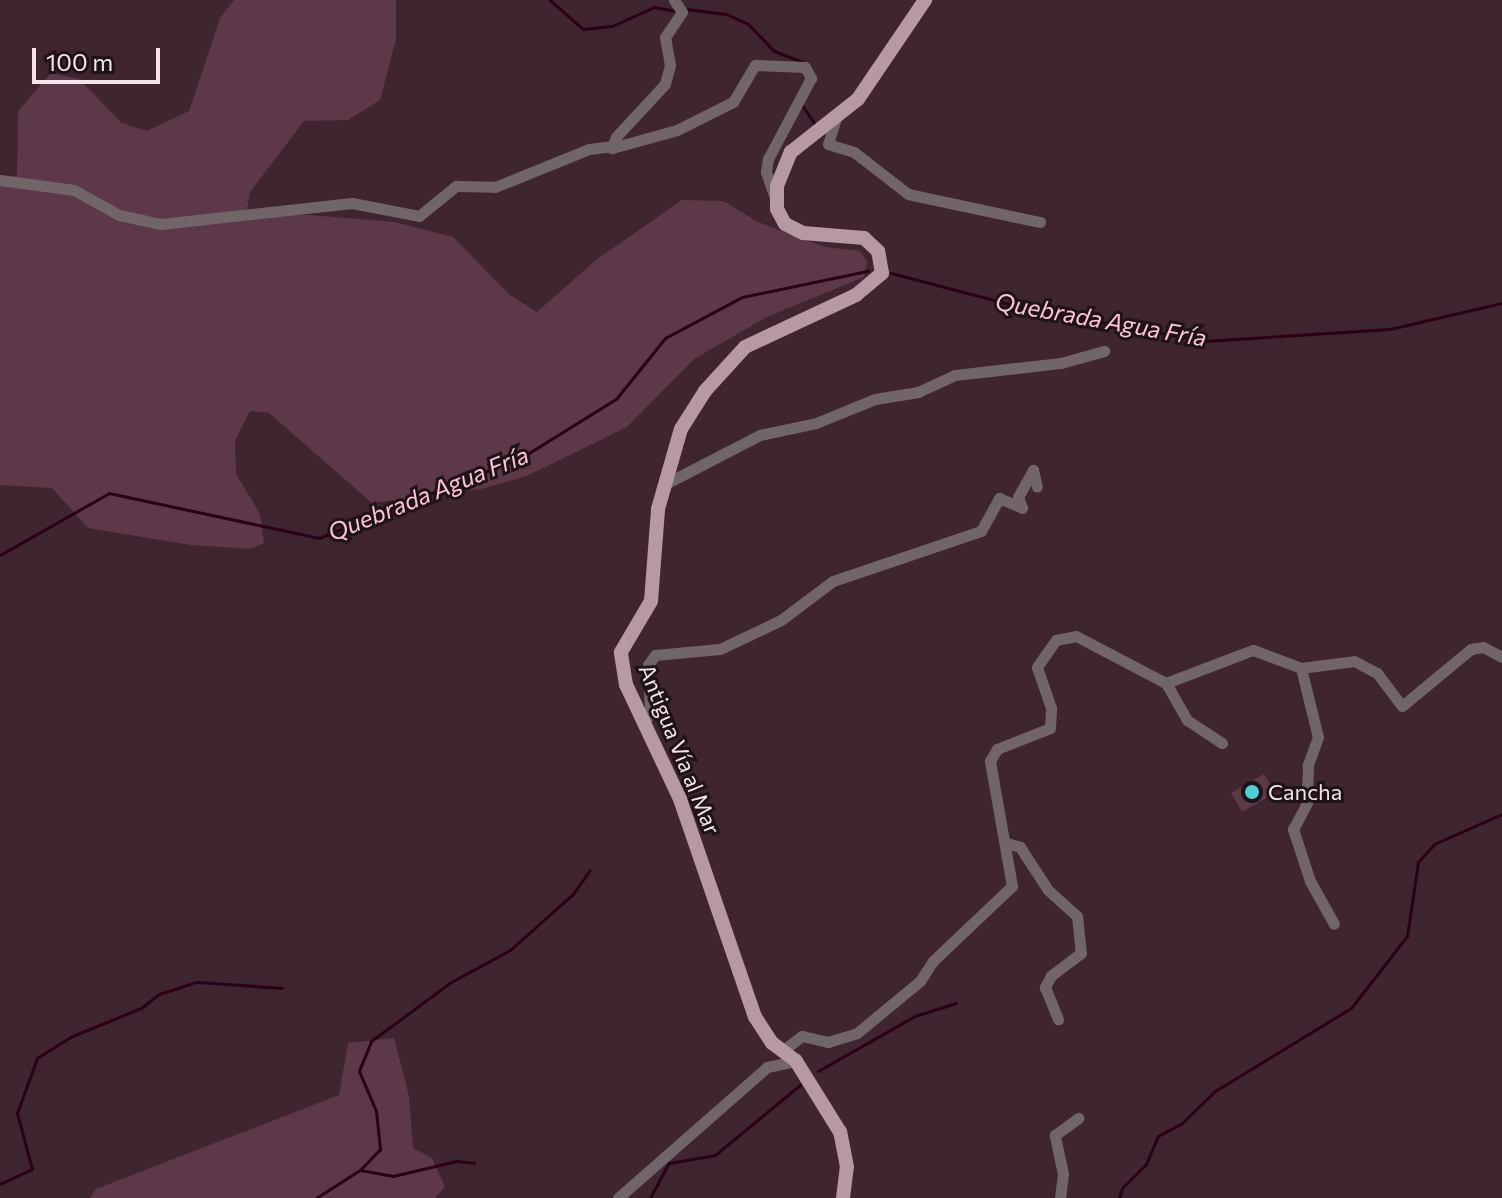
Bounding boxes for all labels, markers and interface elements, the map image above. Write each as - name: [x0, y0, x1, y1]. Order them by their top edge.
- scale bar: [36, 32, 164, 82]
- text: 100 m: [46, 47, 113, 76]
- water label: Quebrada Agua Fría: [993, 286, 1209, 352]
- water label: Quebrada Agua Fría: [323, 440, 533, 546]
- street label: Antigua Vía al Mar: [634, 660, 726, 838]
- place label: Cancha: [1268, 779, 1342, 805]
- marker: Cancha: [1243, 783, 1261, 801]

